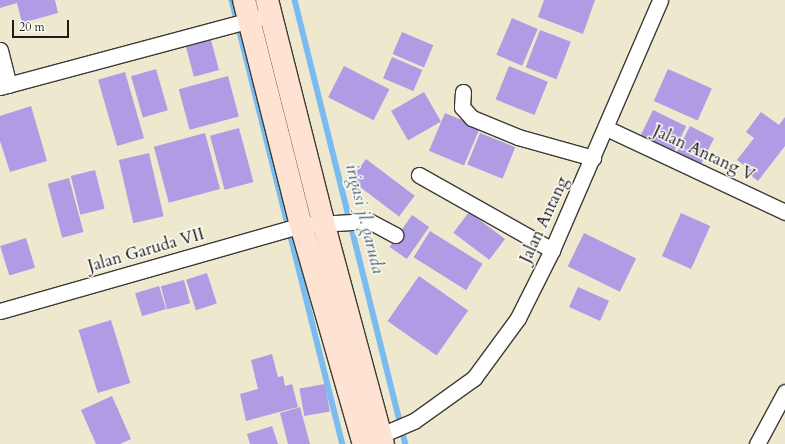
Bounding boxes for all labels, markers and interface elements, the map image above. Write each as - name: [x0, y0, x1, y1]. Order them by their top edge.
- scale bar: [14, 12, 71, 38]
- text: 20 m: [19, 19, 45, 35]
- street label: Jalan Antang V: [650, 121, 758, 185]
- water label: irigasi jl. garuda: [340, 162, 388, 276]
- street label: Jalan Antang: [515, 174, 573, 266]
- street label: Jalan Garuda VII: [85, 224, 207, 276]

